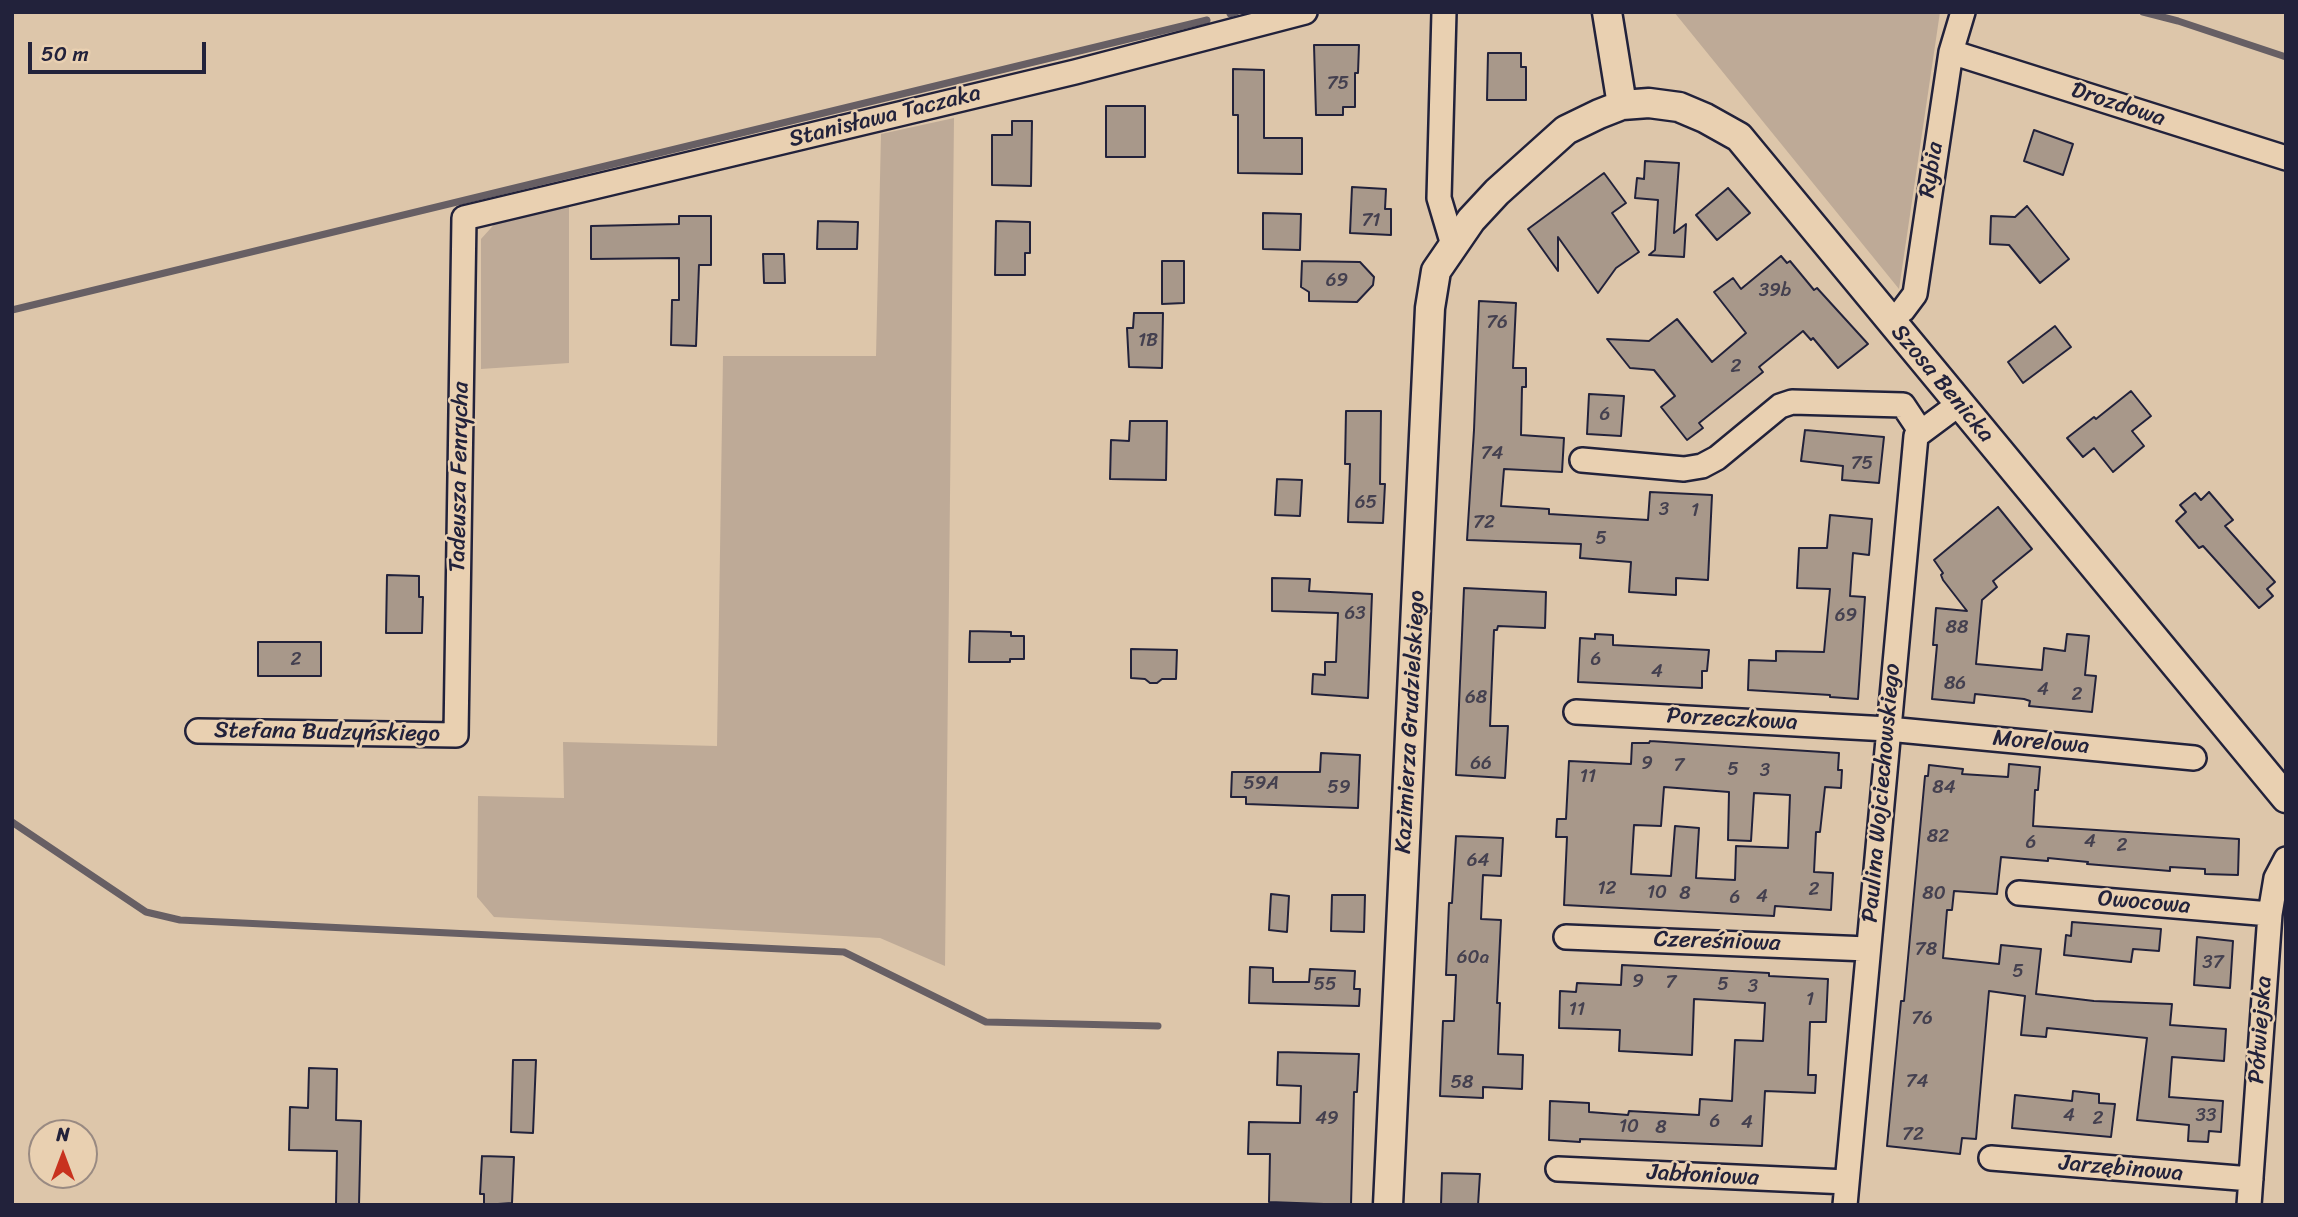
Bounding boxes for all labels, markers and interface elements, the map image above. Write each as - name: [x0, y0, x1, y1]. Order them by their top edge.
- scale bar: [32, 28, 210, 72]
- text: 50 m: [41, 35, 89, 73]
- house number: 75: [1327, 73, 1349, 95]
- street label: Drozdowa: [2068, 77, 2168, 133]
- street label: Stanisława Taczaka: [786, 80, 984, 154]
- street label: Rybia: [1914, 140, 1950, 200]
- house number: 71: [1362, 210, 1380, 232]
- house number: 69: [1326, 270, 1348, 292]
- house number: 39b: [1759, 280, 1791, 302]
- house number: 76: [1486, 312, 1508, 334]
- street label: Szosa Benicka: [1885, 319, 1999, 449]
- house number: 1B: [1138, 330, 1158, 352]
- house number: 2: [1731, 356, 1741, 378]
- street label: Tadeusza Fenrycha: [445, 381, 475, 573]
- house number: 6: [1600, 404, 1610, 426]
- house number: 74: [1481, 443, 1503, 465]
- house number: 75: [1851, 453, 1873, 475]
- house number: 65: [1355, 492, 1377, 514]
- house number: 3: [1659, 499, 1669, 521]
- house number: 1: [1691, 500, 1699, 522]
- house number: 72: [1473, 512, 1495, 534]
- house number: 5: [1595, 528, 1607, 550]
- street label: Kazimierza Grudzielskiego: [1390, 590, 1432, 854]
- house number: 63: [1344, 603, 1366, 625]
- house number: 69: [1835, 605, 1857, 627]
- house number: 88: [1946, 617, 1968, 639]
- house number: 2: [291, 649, 301, 671]
- house number: 6: [1591, 649, 1601, 671]
- house number: 4: [1651, 661, 1663, 683]
- street label: Paulina Wojciechowskiego: [1857, 662, 1907, 924]
- house number: 86: [1944, 673, 1966, 695]
- house number: 4: [2037, 679, 2049, 701]
- house number: 2: [2072, 684, 2082, 706]
- house number: 68: [1465, 687, 1487, 709]
- street label: Porzeczkowa: [1666, 703, 1798, 737]
- street label: Stefana Budzyńskiego: [214, 717, 440, 749]
- street label: Morelowa: [1991, 725, 2091, 761]
- house number: 66: [1470, 753, 1492, 775]
- house number: 9: [1641, 753, 1653, 775]
- house number: 7: [1674, 755, 1684, 777]
- house number: 5: [1727, 759, 1739, 781]
- house number: 3: [1760, 760, 1770, 782]
- house number: 11: [1580, 766, 1596, 788]
- house number: 59A: [1243, 773, 1279, 795]
- house number: 59: [1327, 777, 1351, 799]
- house number: 84: [1932, 777, 1956, 799]
- house number: 82: [1927, 826, 1949, 848]
- house number: 4: [2084, 831, 2096, 853]
- house number: 6: [2026, 832, 2036, 854]
- house number: 2: [2117, 835, 2127, 857]
- house number: 64: [1467, 850, 1489, 872]
- house number: 12: [1597, 878, 1617, 900]
- house number: 2: [1809, 879, 1819, 901]
- house number: 10: [1647, 882, 1667, 904]
- house number: 8: [1679, 883, 1691, 905]
- house number: 80: [1922, 883, 1946, 905]
- street label: Owocowa: [2096, 885, 2192, 921]
- house number: 4: [1756, 886, 1768, 908]
- house number: 6: [1730, 887, 1740, 909]
- street label: Czereśniowa: [1653, 926, 1781, 958]
- house number: 78: [1915, 939, 1937, 961]
- house number: 60a: [1457, 947, 1489, 969]
- house number: 37: [2202, 952, 2224, 974]
- house number: 5: [2012, 961, 2024, 983]
- house number: 9: [1632, 971, 1644, 993]
- house number: 7: [1666, 972, 1676, 994]
- house number: 55: [1313, 974, 1337, 996]
- house number: 5: [1717, 974, 1729, 996]
- street label: Półwiejska: [2243, 975, 2279, 1085]
- house number: 3: [1748, 976, 1758, 998]
- house number: 1: [1806, 989, 1814, 1011]
- house number: 11: [1569, 999, 1585, 1021]
- house number: 76: [1911, 1008, 1933, 1030]
- house number: 74: [1906, 1071, 1928, 1093]
- house number: 58: [1450, 1072, 1474, 1094]
- house number: 4: [2063, 1105, 2075, 1127]
- house number: 33: [2196, 1105, 2216, 1127]
- house number: 49: [1315, 1108, 1339, 1130]
- house number: 2: [2093, 1108, 2103, 1130]
- house number: 6: [1710, 1111, 1720, 1133]
- house number: 4: [1741, 1112, 1753, 1134]
- house number: 10: [1619, 1116, 1639, 1138]
- house number: 8: [1655, 1117, 1667, 1139]
- text: N: [56, 1118, 70, 1151]
- north arrow: [28, 1119, 98, 1189]
- house number: 72: [1902, 1124, 1924, 1146]
- street label: Jarzębinowa: [2058, 1150, 2184, 1188]
- street label: Jabłoniowa: [1646, 1159, 1760, 1193]

